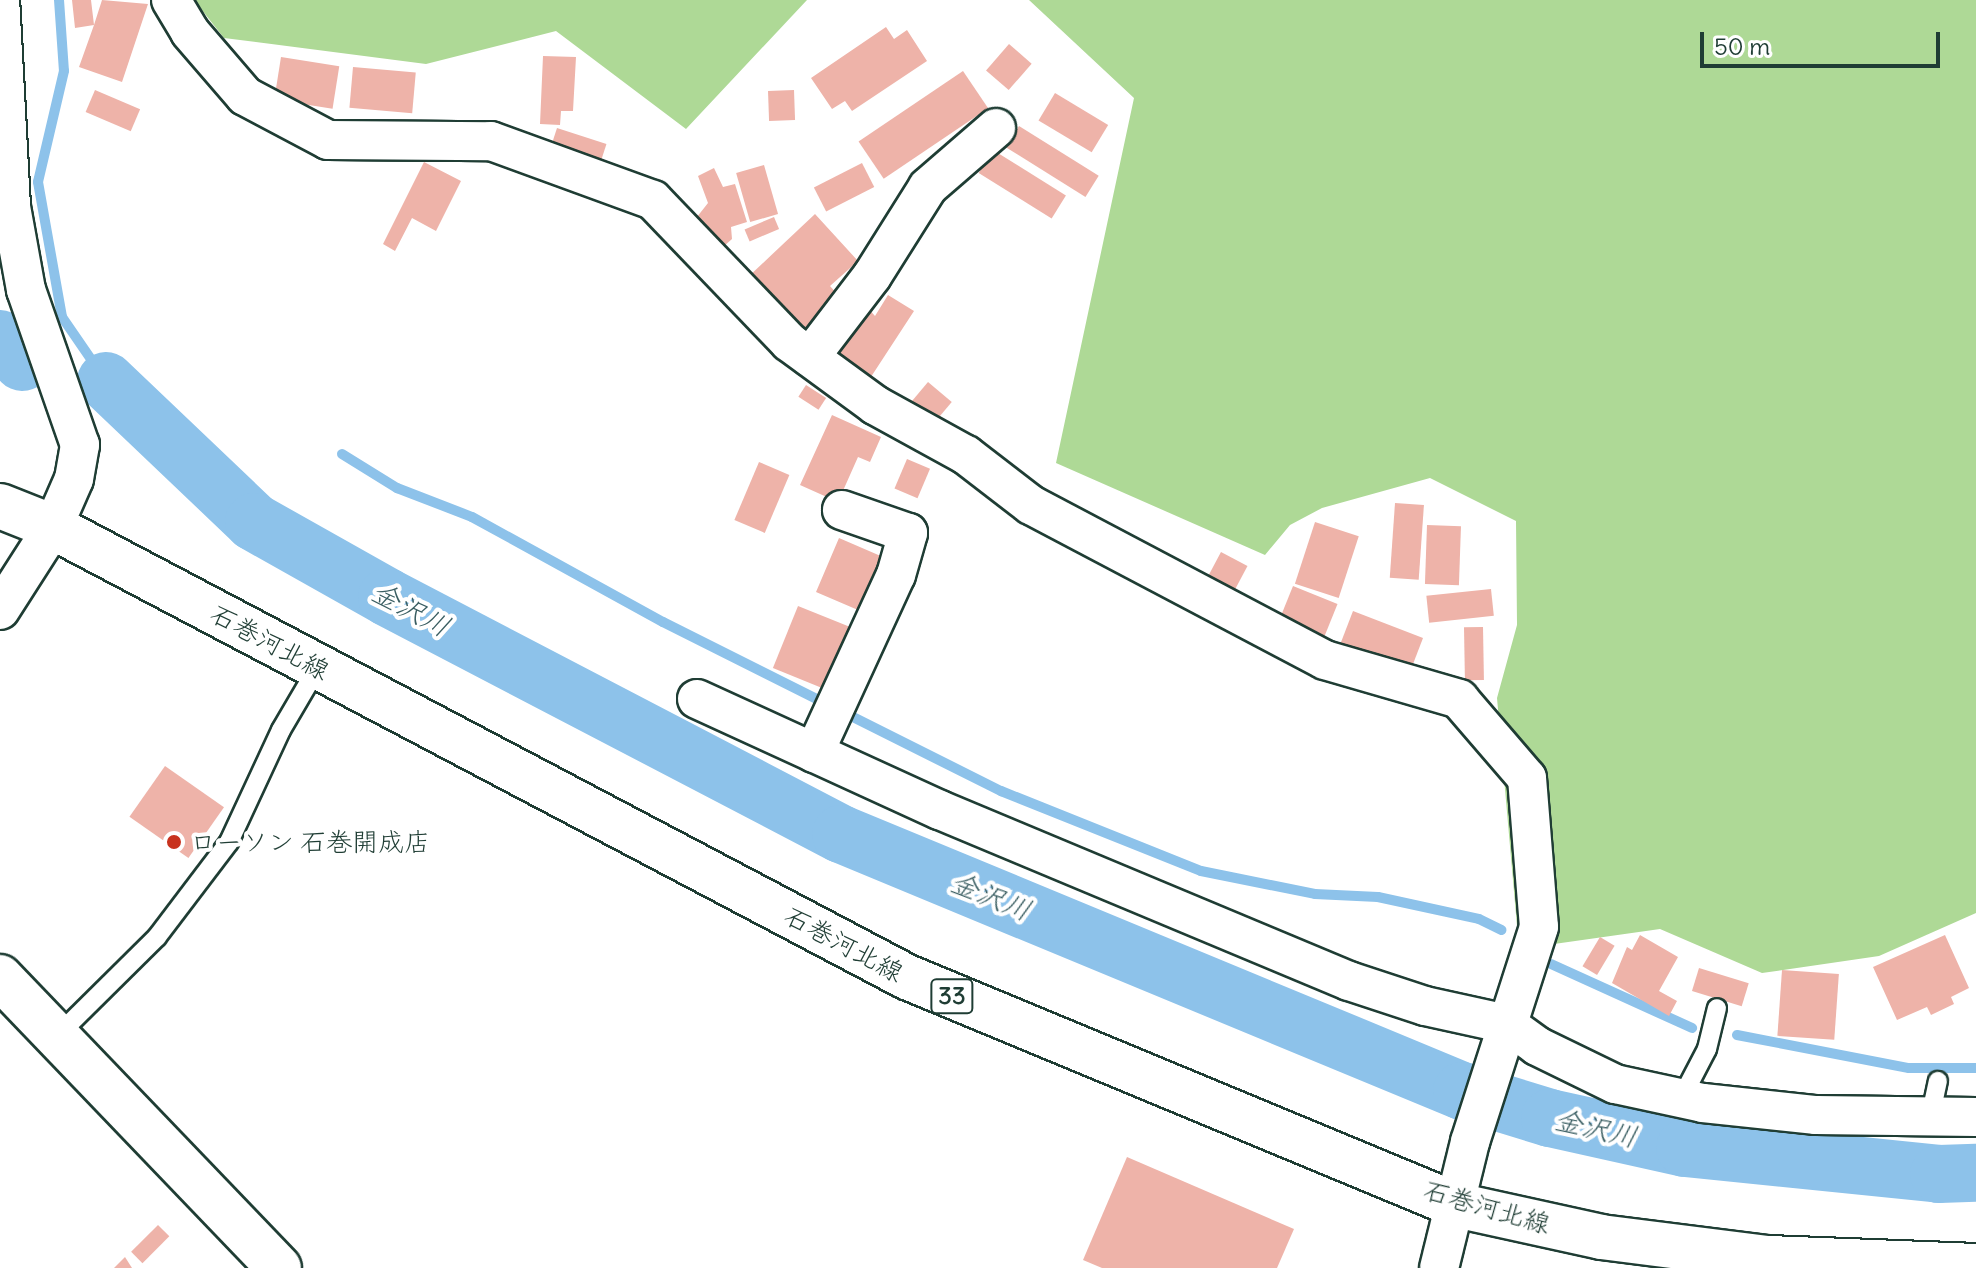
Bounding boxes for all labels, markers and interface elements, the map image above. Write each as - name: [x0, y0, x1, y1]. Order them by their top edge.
- scale bar: [1704, 16, 1944, 66]
- text: 50 m: [1714, 31, 1770, 61]
- water label: 金沢川: [366, 574, 456, 644]
- street label: 石巻河北線: [205, 598, 335, 686]
- place label: ローソン 石巻開成店: [190, 826, 430, 858]
- marker: ローソン 石巻開成店: [165, 833, 183, 851]
- water label: 金沢川: [946, 865, 1036, 927]
- street label: 石巻河北線: [779, 900, 909, 988]
- road number: 33: [930, 976, 974, 1016]
- water label: 金沢川: [1551, 1102, 1641, 1154]
- street label: 石巻河北線: [1420, 1174, 1554, 1240]

